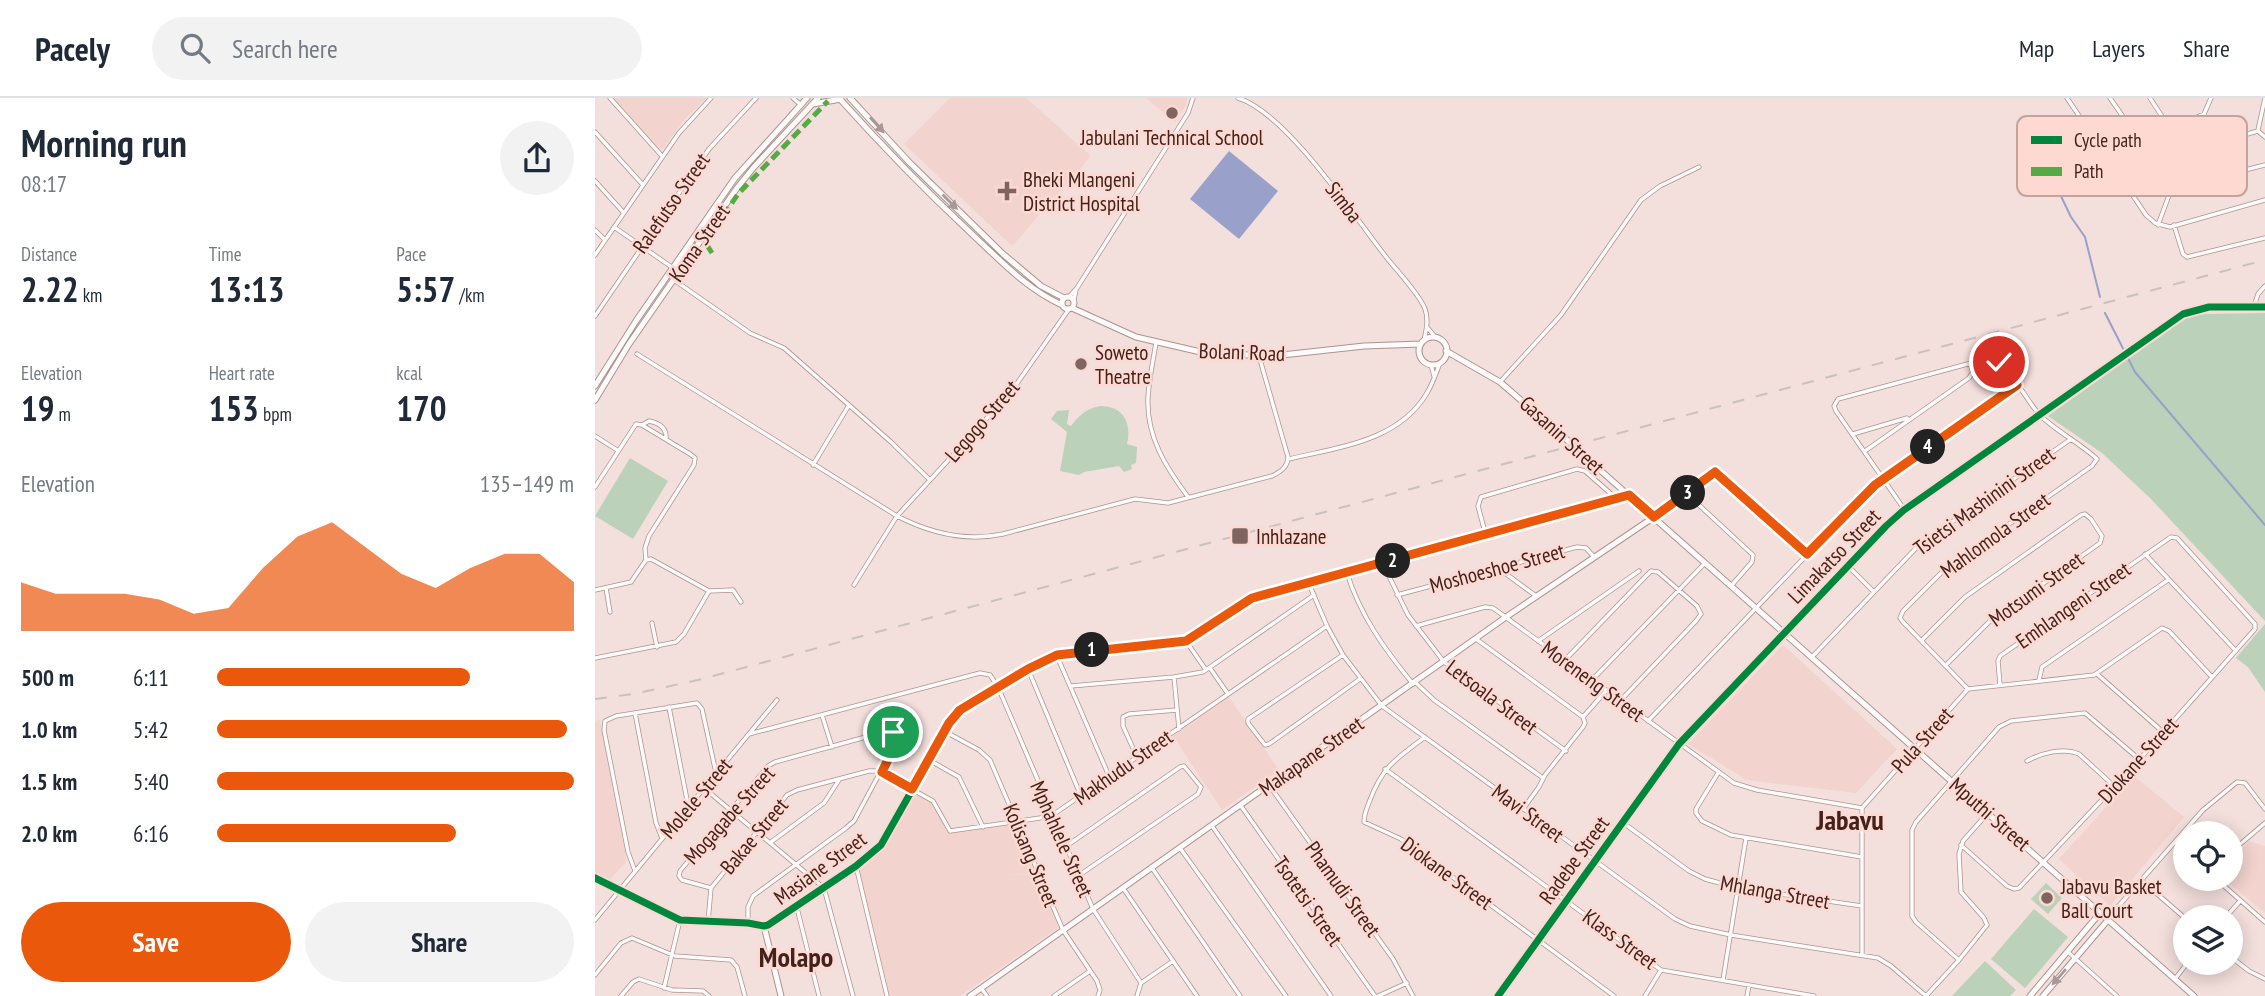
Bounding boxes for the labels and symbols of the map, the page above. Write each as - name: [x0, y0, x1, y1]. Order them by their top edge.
- marker: Jabulani Technical School: [1164, 105, 1180, 121]
- one-way arrow: [868, 116, 884, 133]
- legend: [2017, 116, 2247, 196]
- place label: Jabulani Technical School: [1080, 124, 1264, 151]
- text: Cycle path: [2074, 128, 2142, 152]
- street label: Ralefutso Street: [627, 147, 716, 258]
- text: Path: [2074, 159, 2103, 183]
- place label: Bheki Mlangeni District Hospital: [1023, 166, 1140, 217]
- street label: Simba: [1320, 176, 1368, 228]
- marker: Bheki Mlangeni District Hospital: [997, 181, 1017, 201]
- one-way arrow: [942, 193, 958, 210]
- street label: Koma Street: [663, 199, 736, 287]
- pin: [1969, 332, 2029, 392]
- street label: Bolani Road: [1198, 337, 1286, 367]
- place label: Soweto Theatre: [1095, 339, 1151, 390]
- marker: Soweto Theatre: [1073, 356, 1089, 372]
- street label: Legogo Street: [939, 374, 1025, 468]
- street label: Gasanin Street: [1514, 390, 1610, 480]
- pin: 4: [1911, 430, 1945, 464]
- street label: Tsietsi Mashinini Street: [1908, 441, 2060, 561]
- pin: 3: [1671, 476, 1705, 510]
- street label: Mahlomola Street: [1935, 486, 2055, 584]
- street label: Limakatso Street: [1782, 503, 1886, 609]
- place label: Inhlazane: [1256, 523, 1327, 550]
- marker: Inhlazane: [1230, 526, 1250, 546]
- street label: Moshoeshoe Street: [1427, 537, 1568, 599]
- pin: 2: [1375, 544, 1411, 578]
- street label: Motsumi Street: [1983, 545, 2089, 632]
- street label: Emhlangeni Street: [2010, 555, 2136, 654]
- pin: 1: [1075, 632, 1109, 668]
- street label: Moreneng Street: [1536, 635, 1650, 728]
- street label: Letsoala Street: [1441, 654, 1543, 740]
- street label: Pula Street: [1885, 701, 1959, 778]
- pin: [863, 702, 923, 762]
- street label: Makapane Street: [1253, 710, 1369, 802]
- street label: Diokane Street: [2092, 711, 2184, 809]
- street label: Makhudu Street: [1068, 723, 1178, 811]
- street label: Molele Street: [654, 752, 738, 844]
- street label: Mogagabe Street: [678, 760, 780, 870]
- street label: Mputhi Street: [1944, 771, 2036, 857]
- street label: Mphahlele Street: [1024, 777, 1100, 902]
- street label: Mavi Street: [1487, 778, 1569, 848]
- street label: Bakae Street: [714, 792, 794, 880]
- street label: Kolisang Street: [997, 799, 1065, 911]
- district label: Jabavu: [1815, 801, 1884, 838]
- street label: Radebe Street: [1533, 811, 1615, 909]
- street label: Masiane Street: [769, 825, 872, 911]
- street label: Diokane Street: [1396, 831, 1498, 916]
- street label: Phamudi Street: [1299, 836, 1387, 942]
- street label: Tsotetsi Street: [1267, 851, 1349, 951]
- street label: Mhlanga Street: [1718, 869, 1832, 915]
- place label: Jabavu Basket Ball Court: [2060, 873, 2162, 924]
- marker: Jabavu Basket Ball Court: [2039, 890, 2055, 906]
- street label: Klass Street: [1577, 903, 1663, 975]
- district label: Molapo: [759, 938, 833, 975]
- one-way arrow: [2052, 968, 2068, 985]

